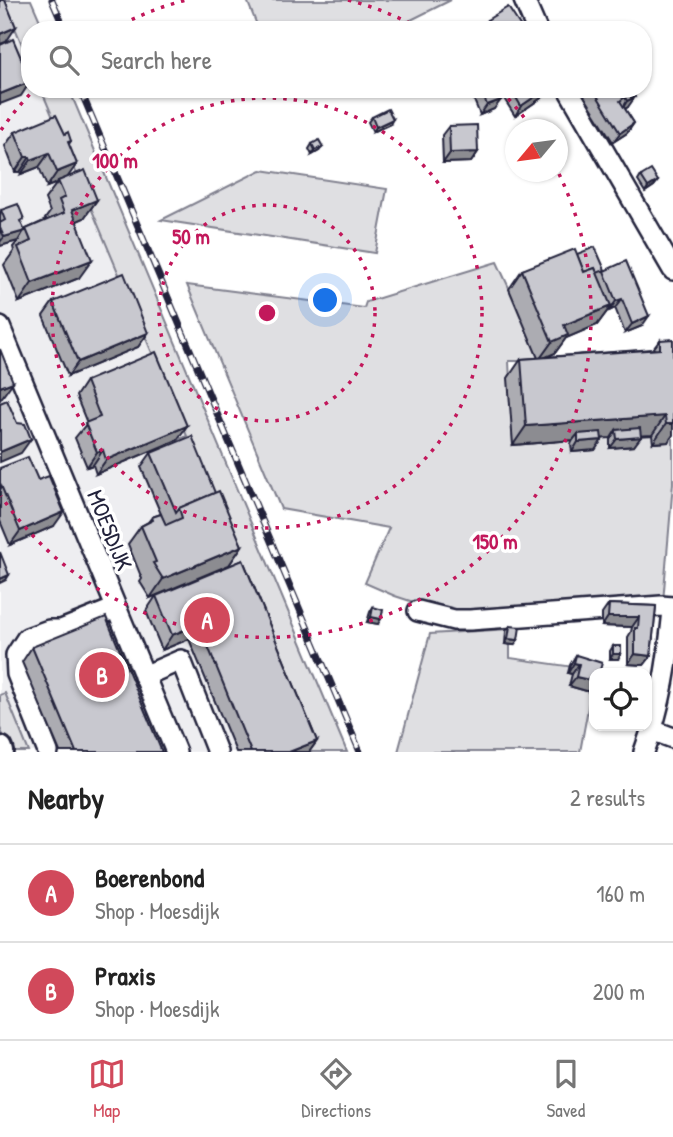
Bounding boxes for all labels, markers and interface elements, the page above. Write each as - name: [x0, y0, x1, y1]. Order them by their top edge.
- search box: [21, 21, 652, 98]
- icon: search: [45, 41, 83, 79]
- text: Search here: [101, 42, 212, 77]
- north arrow: [505, 119, 568, 182]
- text: 100 m: [92, 146, 138, 175]
- text: 50 m: [172, 222, 210, 251]
- your location: [308, 283, 342, 317]
- centre of rings: [255, 301, 279, 325]
- street label: MOESDIJK: [80, 485, 141, 575]
- text: 150 m: [472, 527, 518, 556]
- pin: A: [184, 594, 230, 646]
- pin: B: [79, 649, 125, 701]
- map controls: [589, 668, 652, 731]
- button: locate: [589, 668, 652, 731]
- text: Nearby: [28, 778, 104, 818]
- text: 2 results: [570, 782, 645, 813]
- text: Boerenbond: [95, 860, 204, 895]
- text: A: [45, 878, 57, 909]
- text: 160 m: [596, 878, 645, 909]
- text: Shop · Moesdijk: [95, 895, 220, 926]
- text: Praxis: [95, 958, 155, 993]
- text: B: [45, 976, 57, 1007]
- text: 200 m: [593, 976, 645, 1007]
- text: Shop · Moesdijk: [95, 993, 220, 1024]
- tab: Map: [88, 1055, 126, 1123]
- tab: Directions: [301, 1055, 371, 1123]
- tab: Saved: [547, 1055, 585, 1123]

